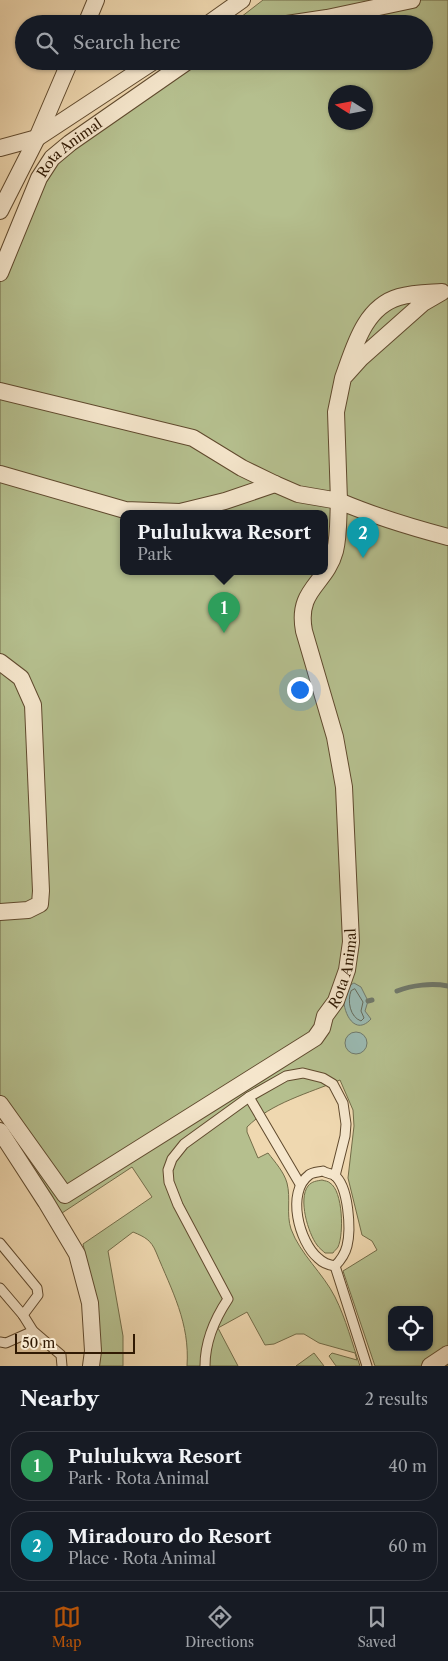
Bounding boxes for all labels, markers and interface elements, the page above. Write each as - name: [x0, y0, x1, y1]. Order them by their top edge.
- search box: [15, 15, 433, 70]
- icon: search: [33, 29, 61, 57]
- text: Search here: [73, 31, 181, 54]
- north arrow: [328, 85, 373, 130]
- street label: Rota Animal: [33, 114, 106, 181]
- popup: [120, 510, 328, 575]
- pin: 2: [347, 517, 379, 558]
- text: Pululukwa Resort: [137, 521, 311, 544]
- text: Park: [137, 544, 172, 564]
- pin: 1: [208, 592, 240, 633]
- your location: [287, 677, 313, 703]
- street label: Rota Animal: [324, 928, 360, 1012]
- map controls: [388, 1306, 433, 1351]
- button: locate: [388, 1306, 433, 1351]
- scale bar: [15, 1331, 135, 1354]
- text: 50 m: [22, 1334, 55, 1352]
- text: Nearby: [20, 1386, 99, 1411]
- text: 2 results: [365, 1389, 428, 1409]
- text: Pululukwa Resort: [68, 1445, 242, 1468]
- text: 1: [33, 1456, 41, 1476]
- text: 40 m: [388, 1456, 427, 1476]
- text: Park · Rota Animal: [68, 1468, 209, 1488]
- text: Miradouro do Resort: [68, 1525, 272, 1548]
- text: 2: [32, 1536, 42, 1556]
- text: 60 m: [388, 1536, 427, 1556]
- text: Place · Rota Animal: [68, 1548, 216, 1568]
- tab: Map: [52, 1603, 82, 1651]
- tab: Directions: [185, 1603, 254, 1651]
- tab: Saved: [357, 1603, 396, 1651]

